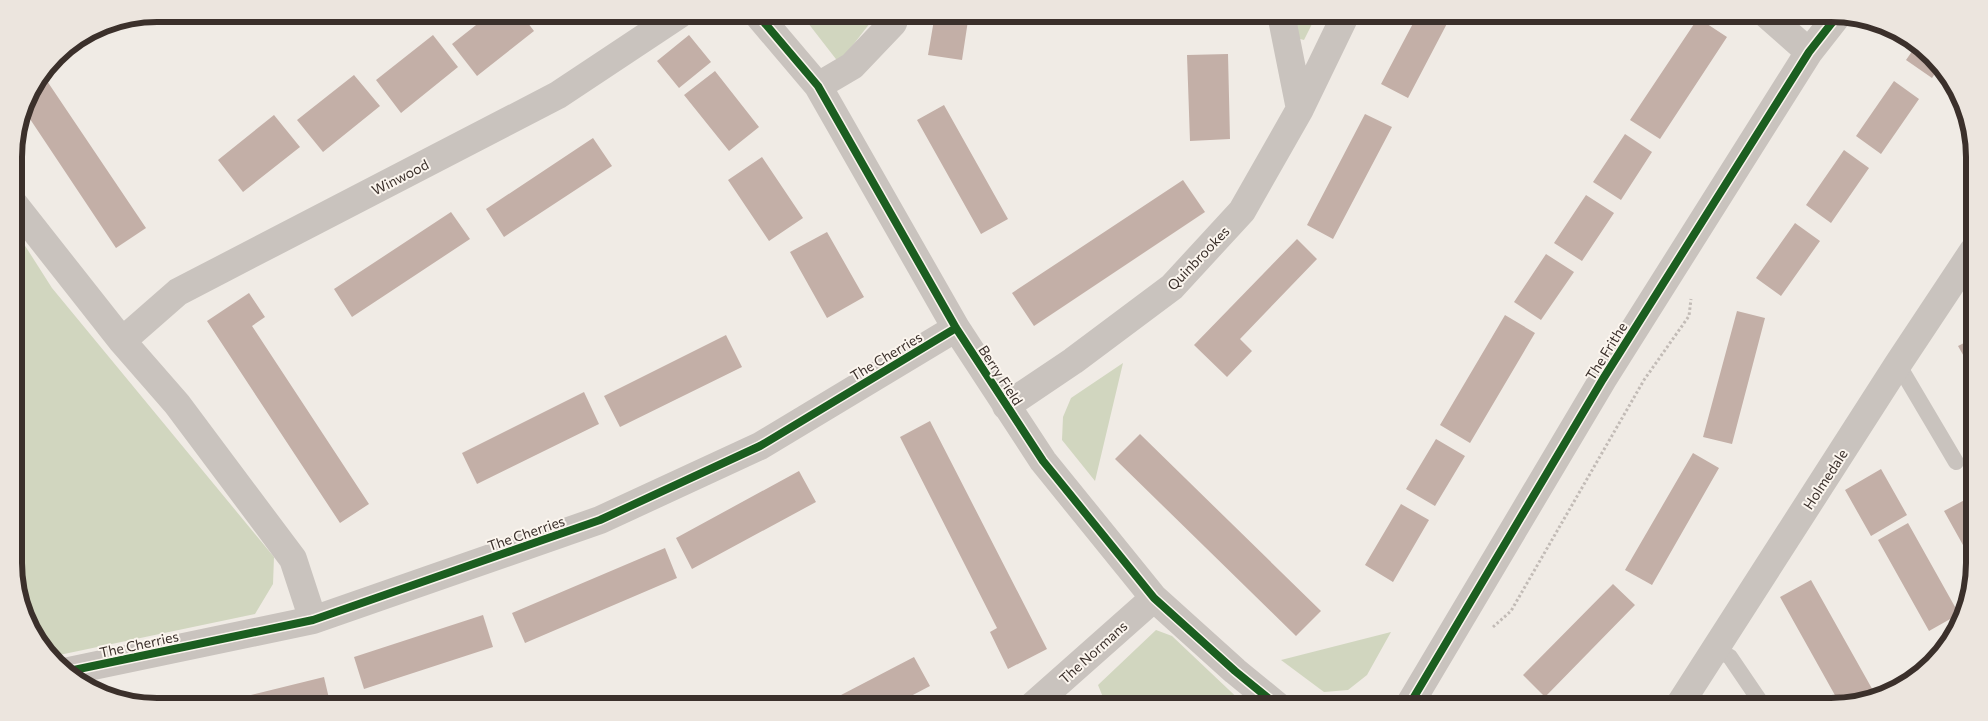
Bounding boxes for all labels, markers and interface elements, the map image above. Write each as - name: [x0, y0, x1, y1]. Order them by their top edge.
- street label: Winwood: [369, 155, 431, 199]
- street label: Quinbrookes: [1163, 223, 1233, 293]
- street label: The Frithe: [1582, 319, 1630, 383]
- street label: The Cherries: [847, 328, 925, 384]
- street label: Berry Field: [975, 342, 1027, 408]
- street label: Holmedale: [1799, 446, 1851, 512]
- street label: The Cherries: [485, 512, 567, 554]
- street label: The Normans: [1056, 617, 1130, 687]
- street label: The Cherries: [98, 627, 180, 661]

